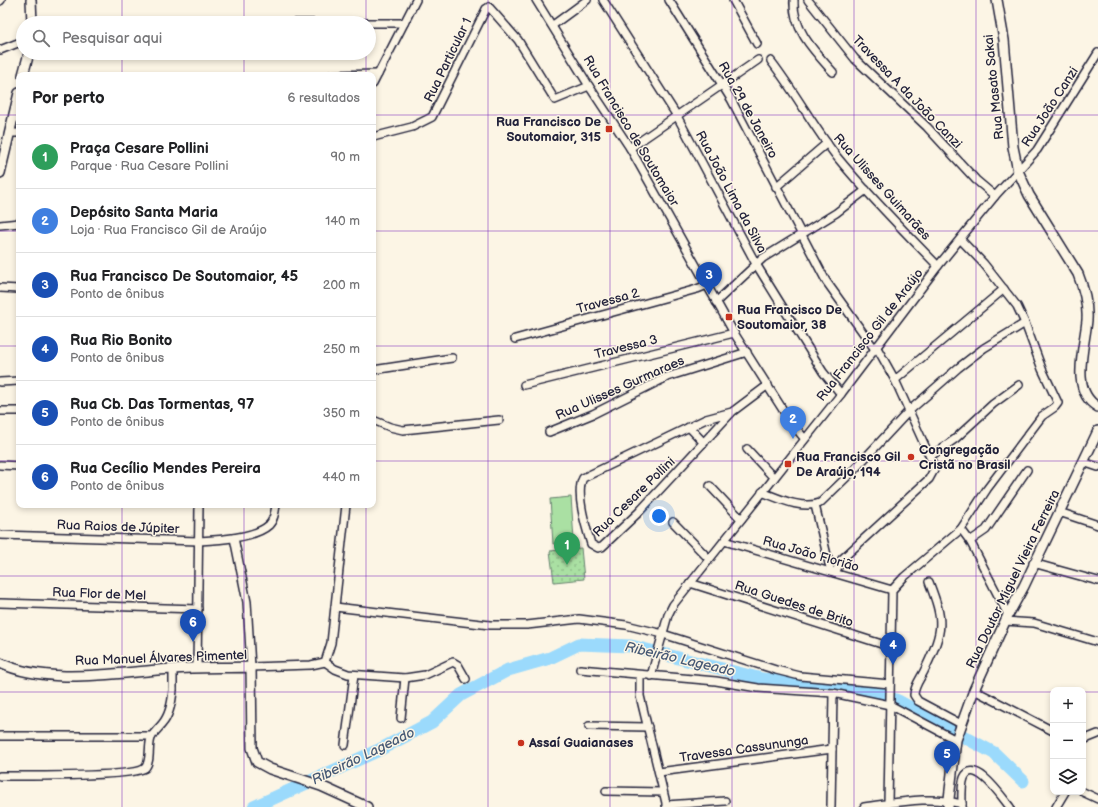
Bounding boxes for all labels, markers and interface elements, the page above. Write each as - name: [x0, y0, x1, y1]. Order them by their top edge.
- street label: Rua Particular 1: [421, 15, 475, 105]
- search box: [16, 16, 376, 60]
- icon: search: [30, 27, 52, 49]
- text: Pesquisar aqui: [62, 29, 162, 48]
- street label: Travessa A da João Canzi: [849, 32, 965, 152]
- street label: Rua Masato Sakai: [981, 34, 1007, 140]
- street label: Rua Francisco de Soutomaior: [579, 53, 683, 210]
- street label: Rua 29 de Janeiro: [715, 59, 781, 161]
- street label: Rua João Canzi: [1018, 64, 1082, 150]
- text: Por perto: [32, 88, 105, 108]
- text: 6 resultados: [288, 90, 360, 106]
- place label: Rua Francisco De Soutomaior, 315: [496, 114, 602, 145]
- marker: Rua Francisco De Soutomaior, 315: [604, 124, 614, 134]
- street label: Rua João Lima da Silva: [692, 128, 770, 256]
- street label: Rua Ulisses Guimarães: [830, 131, 934, 244]
- text: Praça Cesare Pollini: [70, 139, 209, 158]
- text: 1: [42, 149, 48, 165]
- text: 90 m: [331, 149, 360, 165]
- text: Parque · Rua Cesare Pollini: [70, 158, 228, 174]
- text: Depósito Santa Maria: [70, 203, 218, 222]
- text: 2: [41, 213, 49, 229]
- text: 140 m: [325, 213, 360, 229]
- text: Loja · Rua Francisco Gil de Araújo: [70, 222, 267, 238]
- pin: 3: [696, 262, 722, 295]
- street label: Rua Francisco Gil de Araújo: [813, 266, 927, 404]
- text: Rua Francisco De Soutomaior, 45: [70, 267, 298, 286]
- text: 3: [41, 277, 49, 293]
- text: 200 m: [323, 277, 360, 293]
- street label: Travessa 2: [575, 285, 641, 317]
- text: Ponto de ônibus: [70, 286, 164, 302]
- place label: Rua Francisco De Soutomaior, 38: [737, 302, 843, 333]
- marker: Rua Francisco De Soutomaior, 38: [724, 312, 734, 322]
- text: Rua Rio Bonito: [70, 331, 172, 350]
- street label: Travessa 3: [593, 331, 659, 363]
- text: 4: [41, 341, 49, 357]
- text: 250 m: [323, 341, 360, 357]
- text: Ponto de ônibus: [70, 350, 164, 366]
- street label: Rua Ulisses Gurmaraes: [553, 352, 687, 424]
- text: Rua Cb. Das Tormentas, 97: [70, 395, 254, 414]
- text: 5: [41, 405, 49, 421]
- text: 350 m: [323, 405, 360, 421]
- pin: 2: [780, 406, 806, 439]
- text: Ponto de ônibus: [70, 414, 164, 430]
- place label: Congregação Cristã no Brasil: [919, 442, 1011, 473]
- place label: Rua Francisco Gil De Araújo, 194: [796, 449, 901, 480]
- marker: Congregação Cristã no Brasil: [906, 452, 916, 462]
- street label: Rua Cesare Pollini: [590, 454, 678, 540]
- text: Rua Cecílio Mendes Pereira: [70, 459, 261, 478]
- marker: Rua Francisco Gil De Araújo, 194: [783, 459, 793, 469]
- text: 6: [41, 469, 49, 485]
- text: 440 m: [322, 469, 360, 485]
- text: Ponto de ônibus: [70, 478, 164, 494]
- street label: Rua Doutor Miguel Vieira Ferreira: [963, 487, 1063, 671]
- your location: [649, 506, 669, 526]
- street label: Rua Raios de Júpiter: [56, 517, 180, 537]
- pin: 1: [554, 532, 580, 565]
- street label: Rua João Florião: [761, 533, 861, 575]
- street label: Rua Guedes de Brito: [733, 577, 855, 631]
- street label: Rua Flor de Mel: [52, 584, 146, 604]
- pin: 6: [180, 609, 206, 642]
- pin: 4: [880, 632, 906, 665]
- water label: Ribeirão Lageado: [623, 638, 737, 680]
- street label: Rua Manuel Álvares Pimentel: [75, 646, 247, 669]
- map controls: [1050, 687, 1086, 795]
- button: +: [1050, 687, 1086, 723]
- button: −: [1050, 723, 1086, 759]
- water label: Ribeirão Lageado: [309, 724, 417, 788]
- street label: Travessa Cassununga: [679, 732, 809, 766]
- place label: Assaí Guaianases: [528, 735, 633, 751]
- marker: Assaí Guaianases: [516, 738, 526, 748]
- pin: 5: [934, 741, 960, 774]
- button: layers: [1050, 759, 1086, 795]

